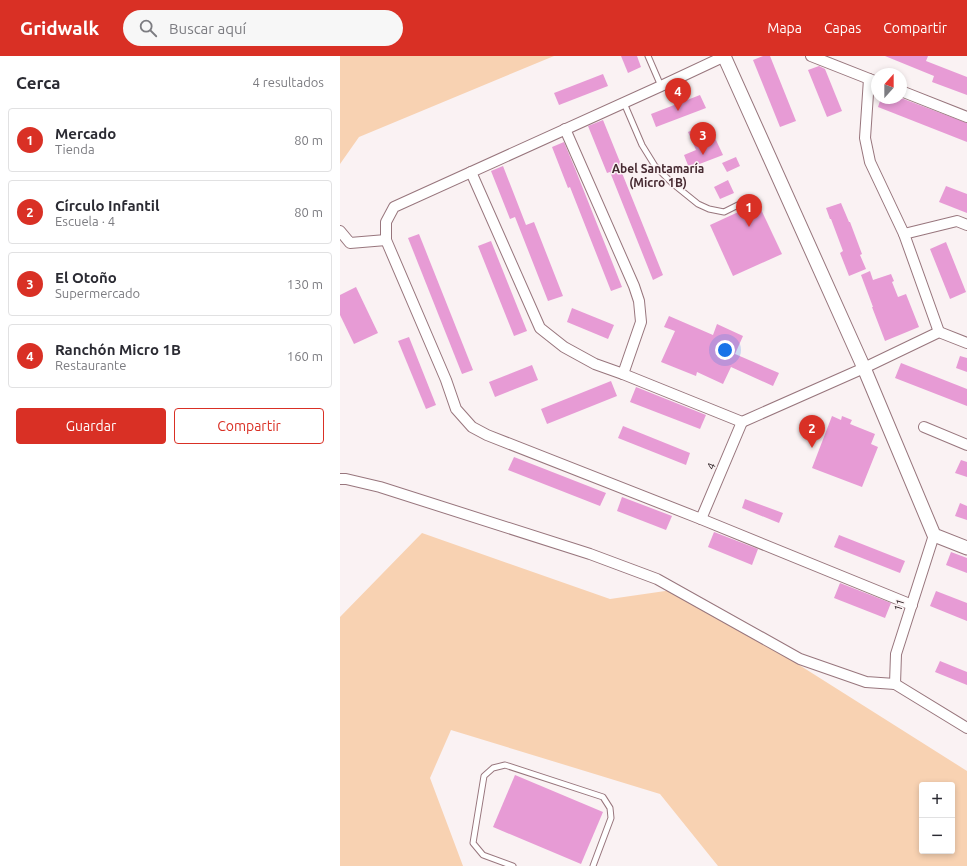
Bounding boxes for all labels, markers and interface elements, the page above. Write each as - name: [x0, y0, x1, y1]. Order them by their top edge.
- search box: [123, 10, 403, 46]
- text: Gridwalk: [20, 17, 99, 39]
- icon: search: [137, 17, 159, 39]
- text: Buscar aquí: [169, 20, 246, 37]
- text: Mapa: [767, 20, 802, 36]
- text: Capas: [824, 20, 861, 36]
- text: Compartir: [883, 20, 947, 36]
- north arrow: [871, 68, 907, 104]
- text: Cerca: [16, 73, 61, 92]
- text: 4 resultados: [253, 75, 324, 89]
- pin: 4: [665, 78, 691, 111]
- pin: 3: [690, 122, 716, 155]
- text: Mercado: [55, 125, 116, 142]
- text: 1: [26, 133, 34, 147]
- text: 80 m: [294, 133, 323, 147]
- text: Tienda: [55, 142, 95, 156]
- district label: Abel Santamaría (Micro 1B): [612, 162, 704, 190]
- pin: 1: [736, 194, 762, 227]
- text: Círculo Infantil: [55, 197, 160, 214]
- text: 2: [26, 205, 34, 219]
- text: 80 m: [294, 205, 323, 219]
- text: Escuela · 4: [55, 214, 115, 228]
- text: El Otoño: [55, 269, 117, 286]
- text: 3: [26, 277, 34, 291]
- text: 130 m: [287, 277, 323, 291]
- text: Supermercado: [55, 286, 140, 300]
- your location: [715, 340, 735, 360]
- text: Ranchón Micro 1B: [55, 341, 181, 358]
- text: 4: [26, 349, 34, 363]
- text: 160 m: [287, 349, 323, 363]
- text: Restaurante: [55, 358, 126, 372]
- button: Guardar: [16, 408, 166, 444]
- button: Compartir: [174, 408, 324, 444]
- pin: 2: [799, 415, 825, 448]
- street label: 4: [704, 461, 718, 471]
- street label: 11: [891, 597, 907, 613]
- map controls: [919, 782, 955, 854]
- button: +: [919, 782, 955, 818]
- button: −: [919, 818, 955, 854]

